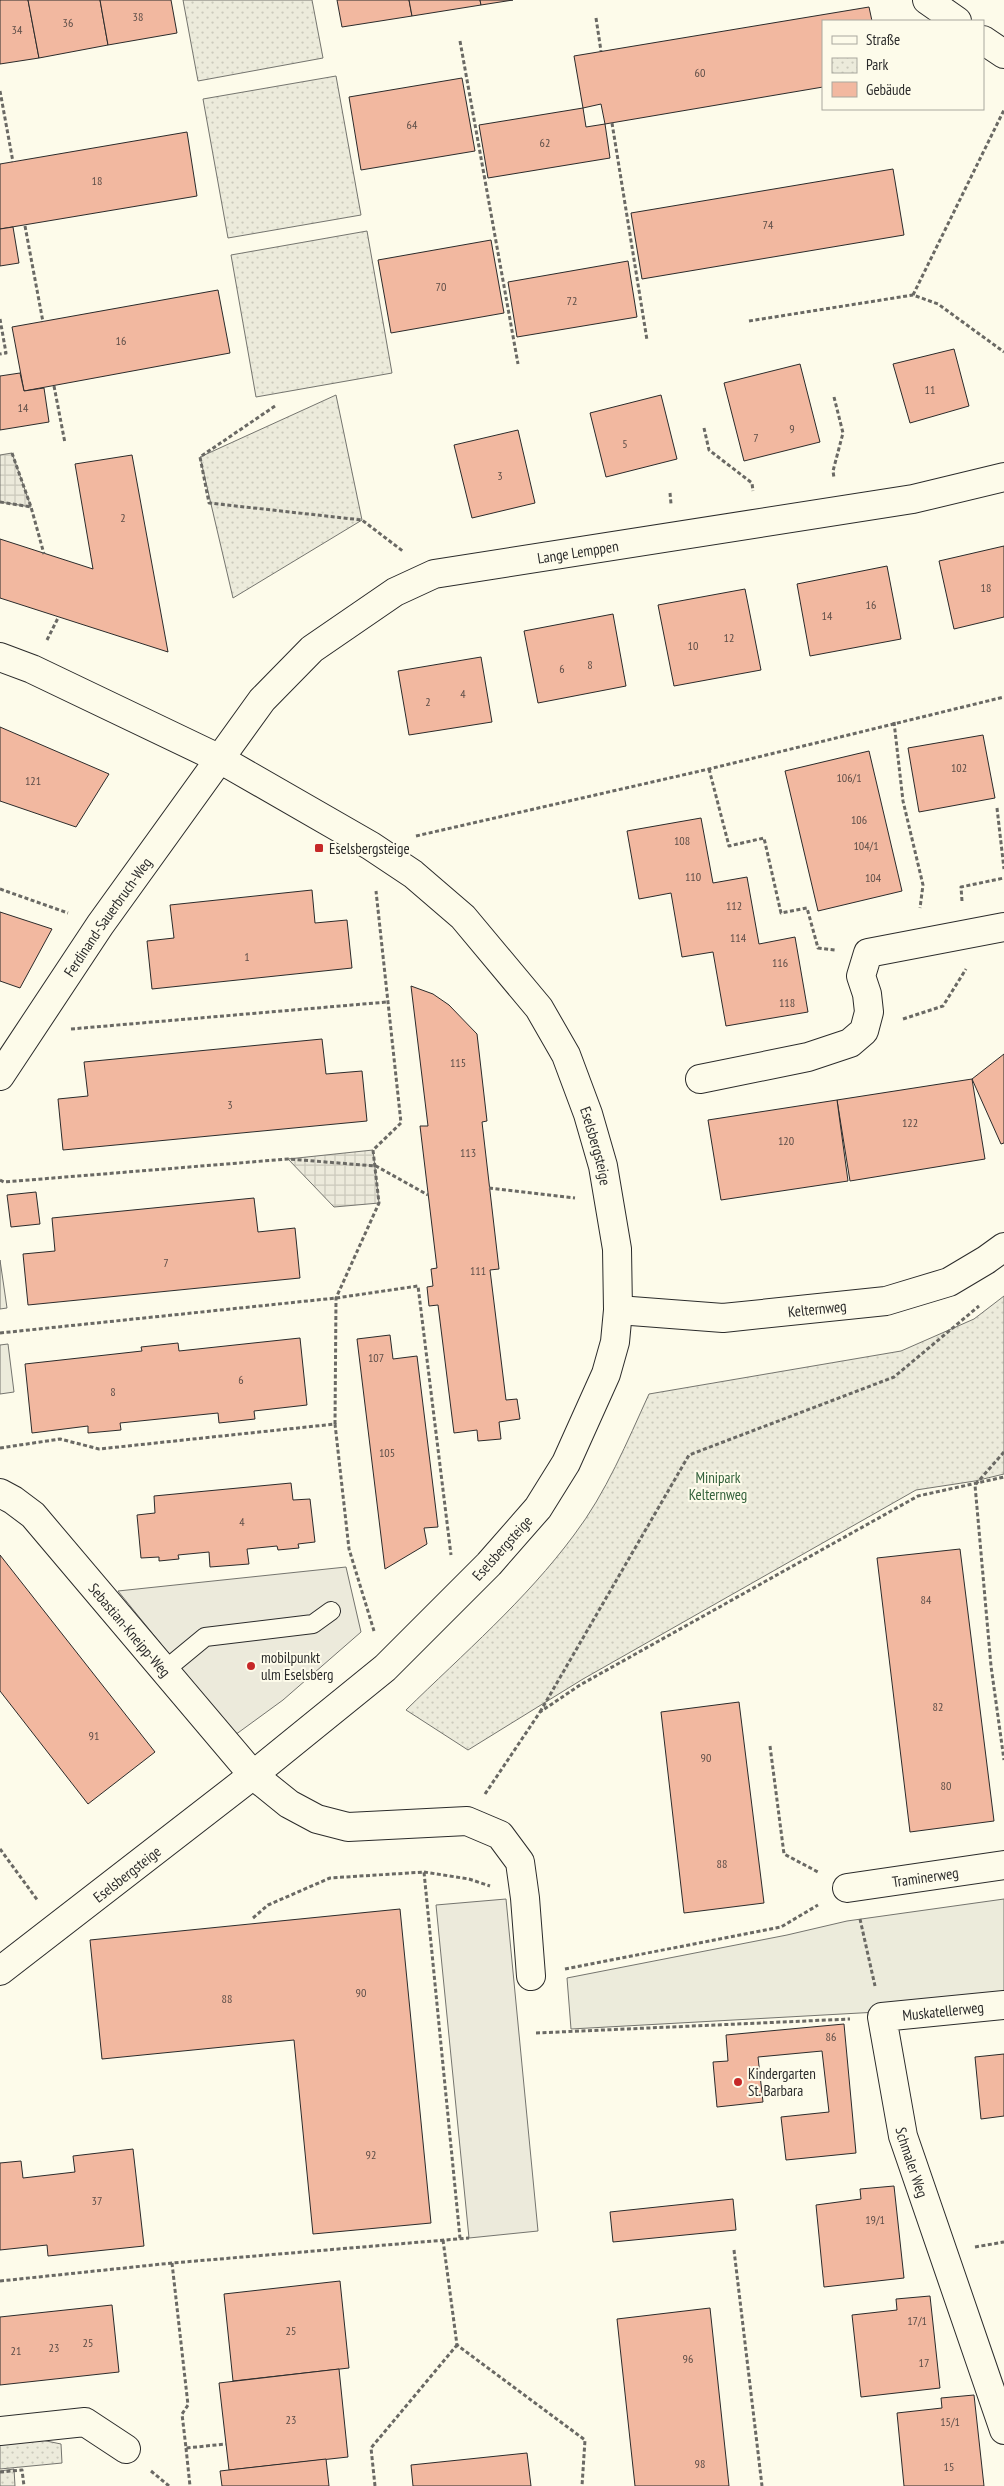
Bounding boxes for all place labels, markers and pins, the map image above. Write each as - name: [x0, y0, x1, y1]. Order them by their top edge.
- place label: Eselsbergsteige: [329, 839, 410, 858]
- marker: Eselsbergsteige: [313, 842, 325, 854]
- place label: mobilpunkt ulm Eselsberg: [261, 1648, 334, 1684]
- marker: mobilpunkt ulm Eselsberg: [245, 1660, 257, 1672]
- place label: Kindergarten St. Barbara: [748, 2064, 816, 2100]
- marker: Kindergarten St. Barbara: [732, 2076, 744, 2088]

